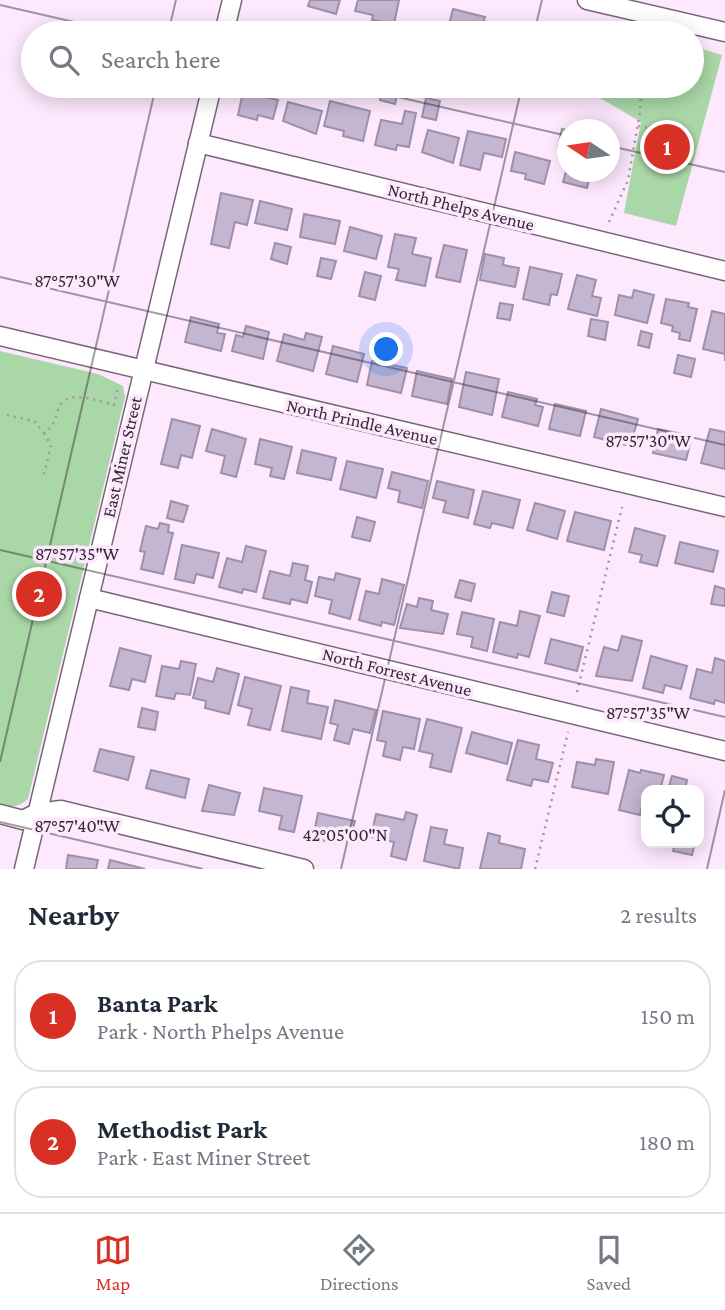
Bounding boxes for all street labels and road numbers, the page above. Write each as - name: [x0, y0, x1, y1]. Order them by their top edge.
- street label: North Phelps Avenue: [386, 179, 536, 235]
- street label: East Miner Street: [98, 393, 146, 520]
- street label: North Prindle Avenue: [285, 395, 440, 449]
- street label: North Forrest Avenue: [320, 644, 474, 700]

